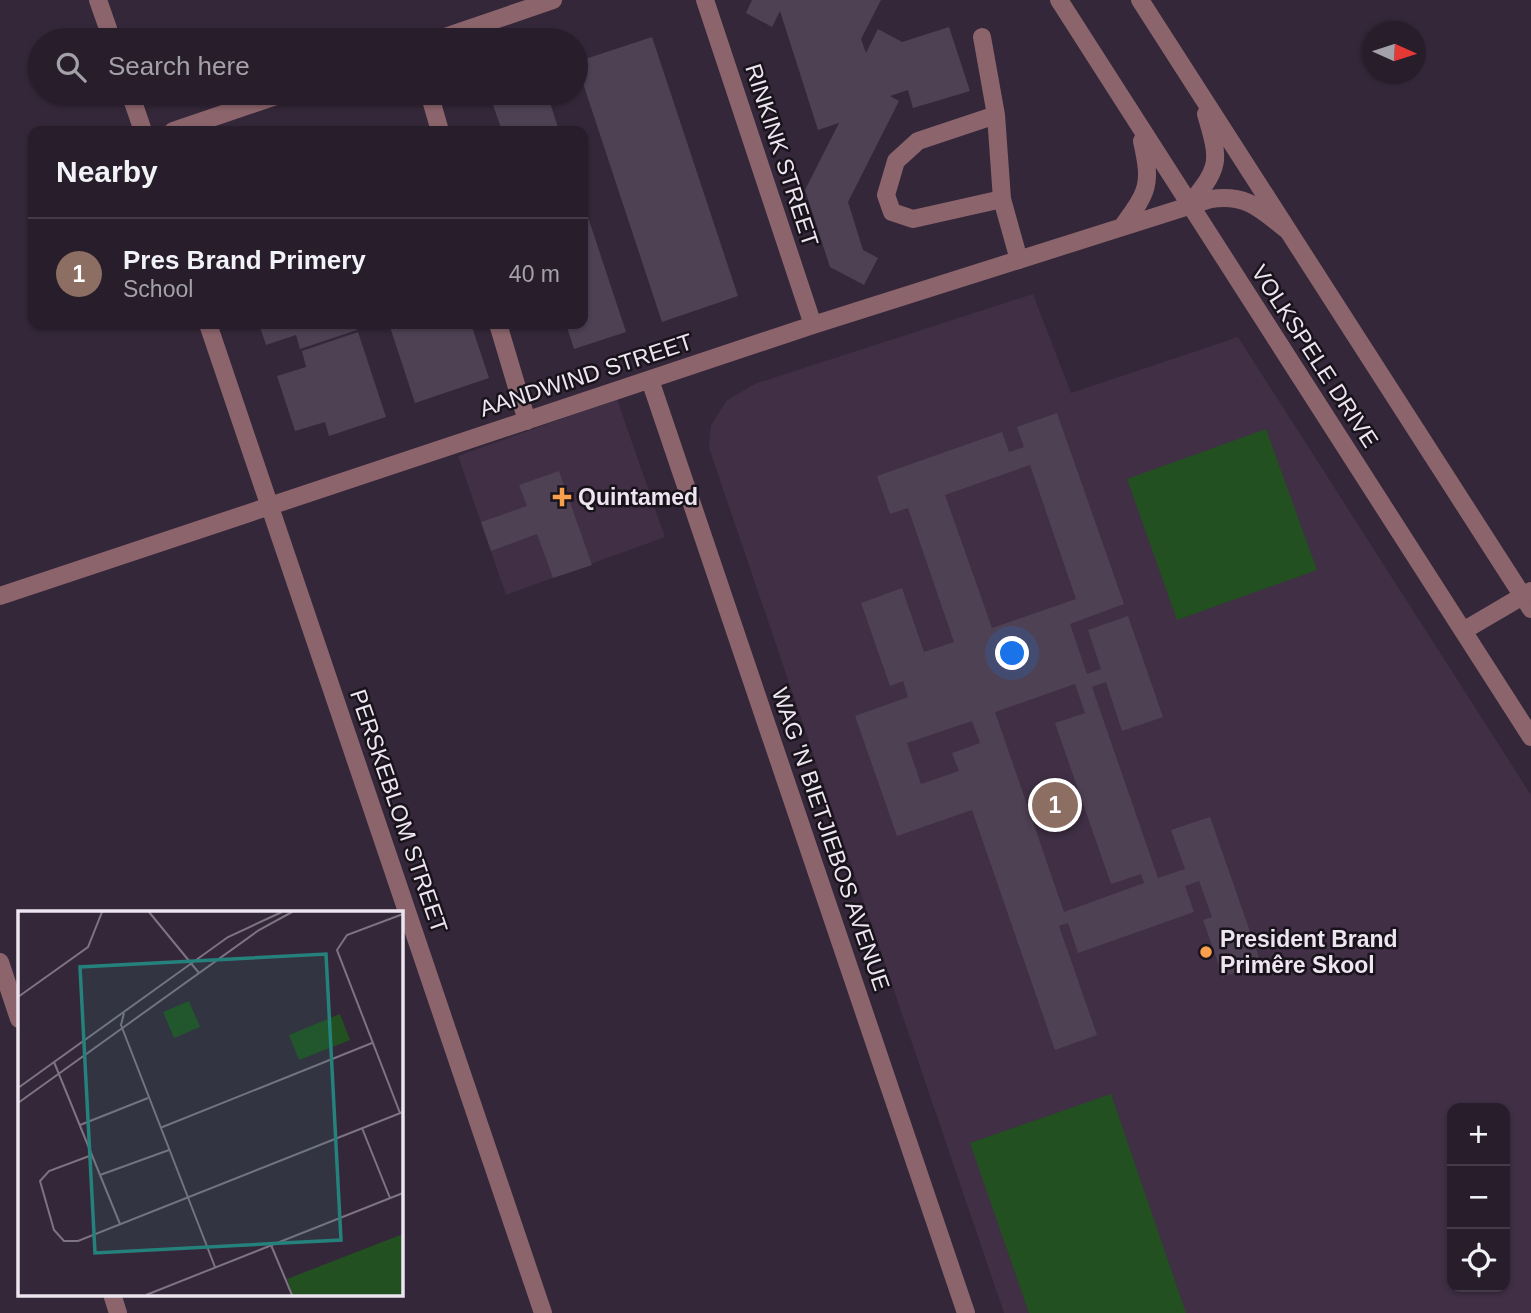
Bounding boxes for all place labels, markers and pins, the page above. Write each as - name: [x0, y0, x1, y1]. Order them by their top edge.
- place label: Quintamed: [578, 484, 698, 510]
- marker: Quintamed: [552, 487, 572, 507]
- pin: 1: [1032, 779, 1078, 831]
- place label: President Brand Primêre Skool: [1220, 926, 1398, 978]
- marker: President Brand Primêre Skool: [1198, 944, 1214, 960]

